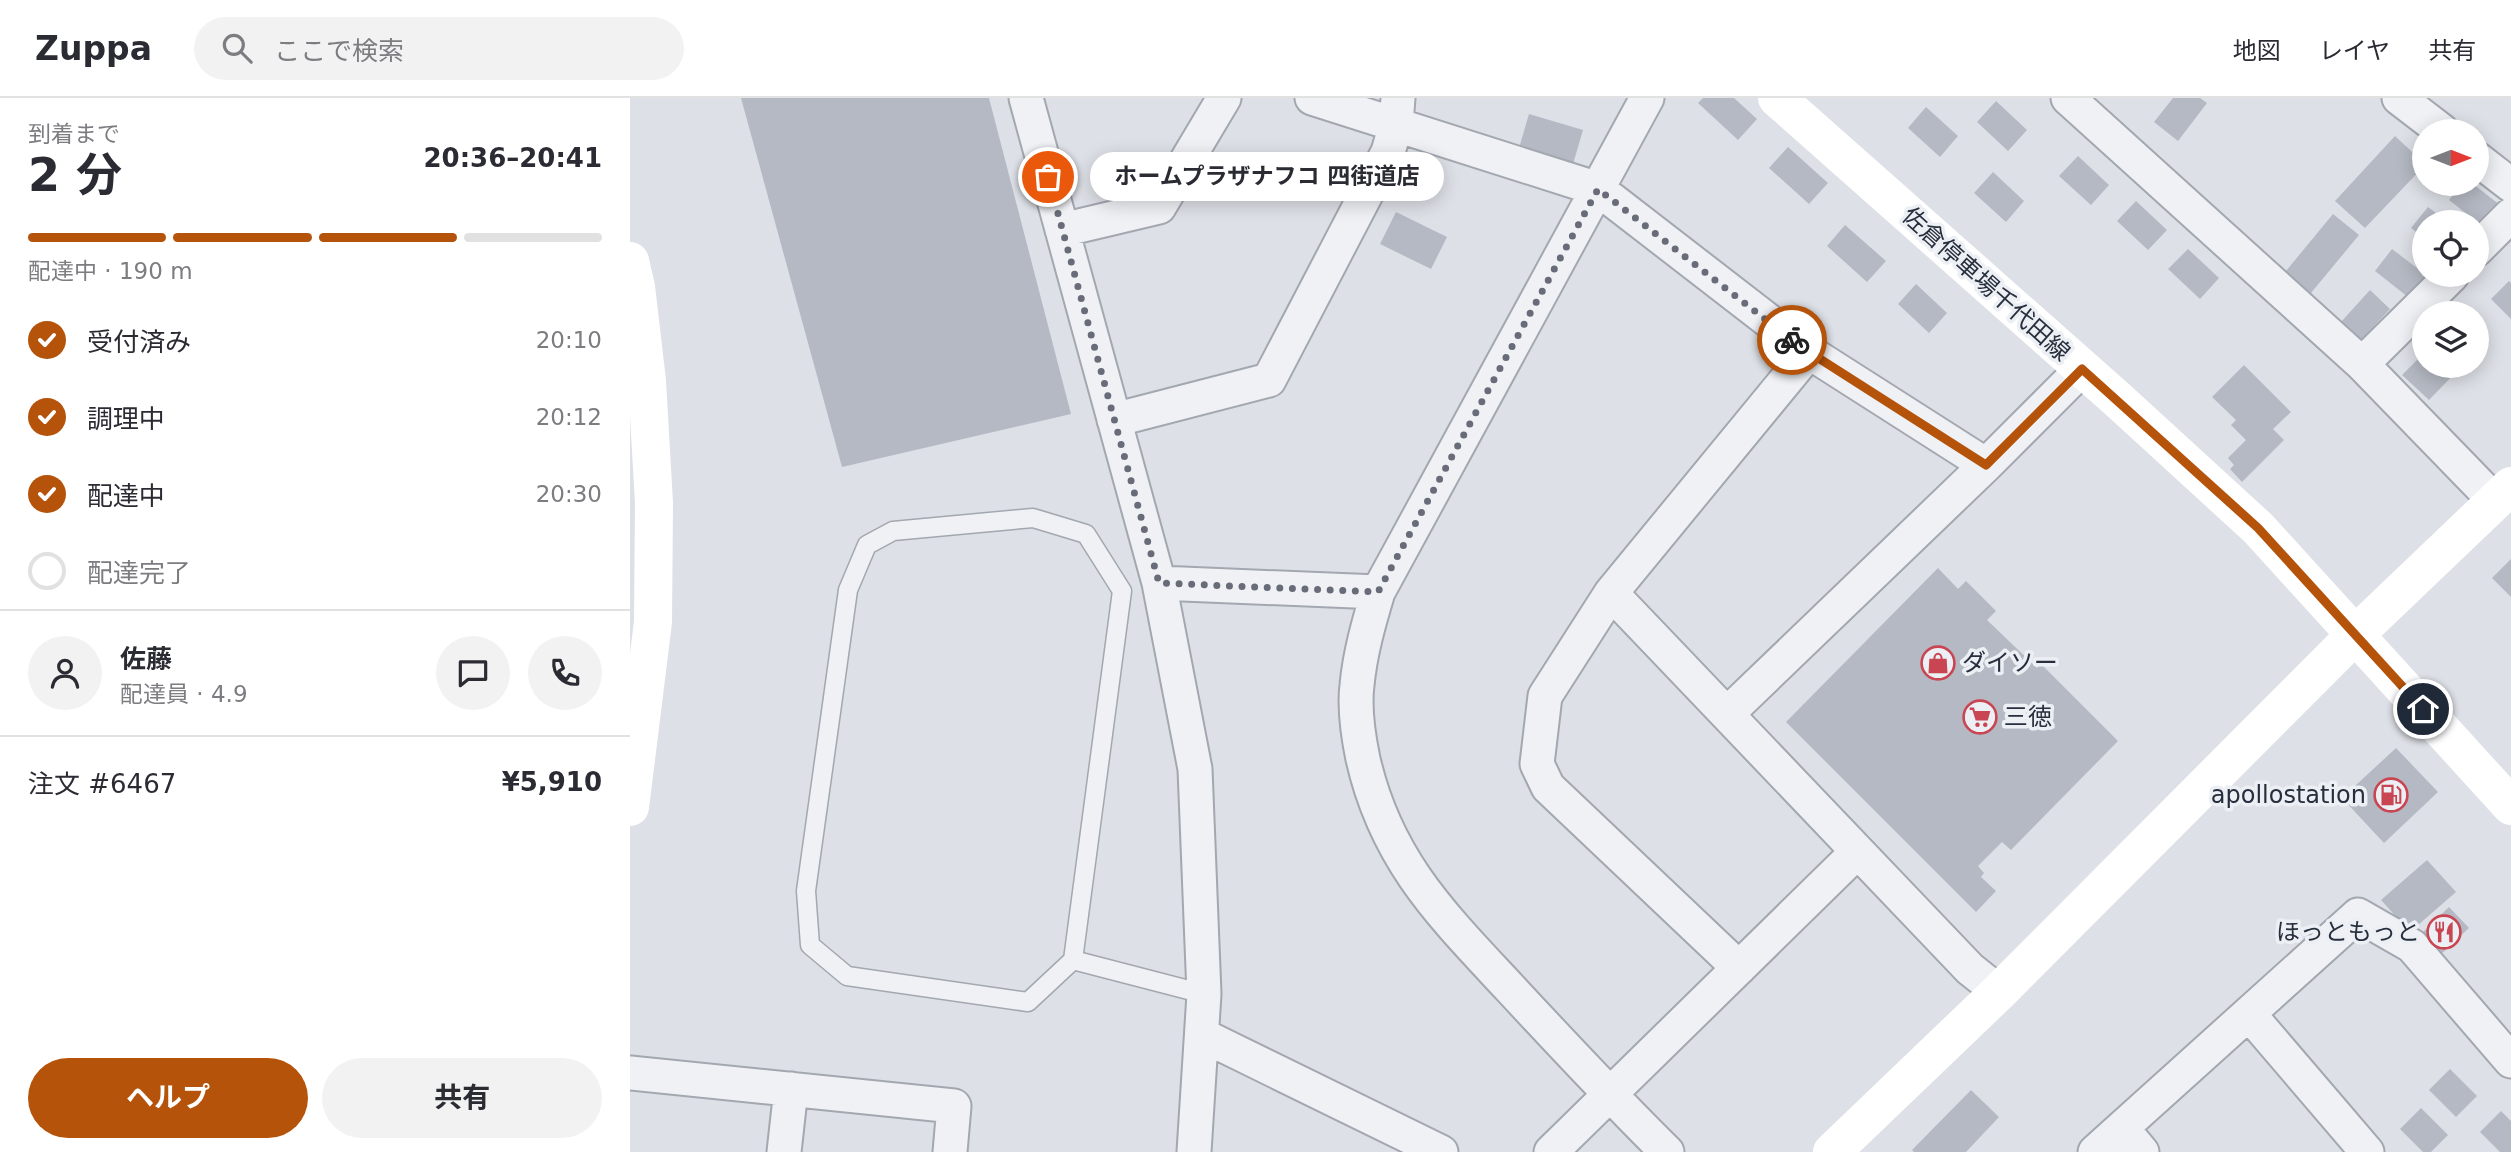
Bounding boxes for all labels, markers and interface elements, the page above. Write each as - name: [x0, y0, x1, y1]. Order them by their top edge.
- search box: [194, 17, 684, 80]
- text: Zuppa: [35, 29, 152, 68]
- icon: search: [218, 29, 256, 67]
- text: ここで検索: [274, 36, 404, 66]
- text: 地図: [2233, 37, 2281, 65]
- text: レイヤ: [2319, 37, 2390, 65]
- text: 共有: [2428, 37, 2476, 65]
- north arrow: [2412, 119, 2488, 196]
- map controls: [2412, 119, 2489, 378]
- text: 到着まで: [28, 121, 120, 147]
- text: 20:36–20:41: [423, 143, 602, 173]
- pin: [1018, 147, 1078, 207]
- text: 2 分: [28, 148, 122, 202]
- callout: ホームプラザナフコ 四街道店: [1090, 153, 1444, 202]
- icon: bag: [1029, 158, 1067, 196]
- text: ホームプラザナフコ 四街道店: [1115, 163, 1419, 189]
- street label: 佐倉停車場千代田線: [1896, 201, 2076, 367]
- button: locate: [2412, 210, 2489, 287]
- text: 配達中 · 190 m: [28, 258, 193, 284]
- button: layers: [2412, 301, 2489, 378]
- courier: [1757, 305, 1827, 375]
- icon: check: [28, 321, 66, 359]
- icon: bike: [1773, 321, 1811, 359]
- text: 受付済み: [87, 327, 191, 357]
- text: 20:10: [536, 327, 602, 353]
- icon: check: [28, 398, 66, 436]
- text: 調理中: [87, 404, 165, 434]
- text: 20:12: [536, 404, 602, 430]
- icon: check: [28, 475, 66, 513]
- text: 配達中: [87, 481, 165, 511]
- text: 20:30: [536, 481, 602, 507]
- text: 配達完了: [87, 558, 191, 588]
- button: person: [28, 636, 102, 710]
- button: chat: [436, 636, 510, 710]
- button: phone: [528, 636, 602, 710]
- text: 佐藤: [120, 644, 172, 674]
- shop icon: ダイソー: [1919, 644, 1957, 682]
- place label: ダイソー: [1962, 649, 2058, 677]
- pin: [2393, 679, 2453, 739]
- text: 配達員 · 4.9: [120, 681, 248, 707]
- icon: home: [2404, 690, 2442, 728]
- supermarket icon: 三徳: [1961, 698, 1999, 736]
- place label: 三徳: [2004, 703, 2052, 731]
- text: ¥5,910: [502, 767, 602, 797]
- text: 注文 #6467: [28, 769, 176, 799]
- fuel station icon: apollostation: [2372, 776, 2410, 814]
- place label: apollostation: [2211, 781, 2366, 809]
- restaurant icon: ほっともっと: [2425, 913, 2463, 951]
- place label: ほっともっと: [2276, 918, 2420, 946]
- button: ヘルプ: [28, 1058, 308, 1138]
- button: 共有: [322, 1058, 602, 1138]

